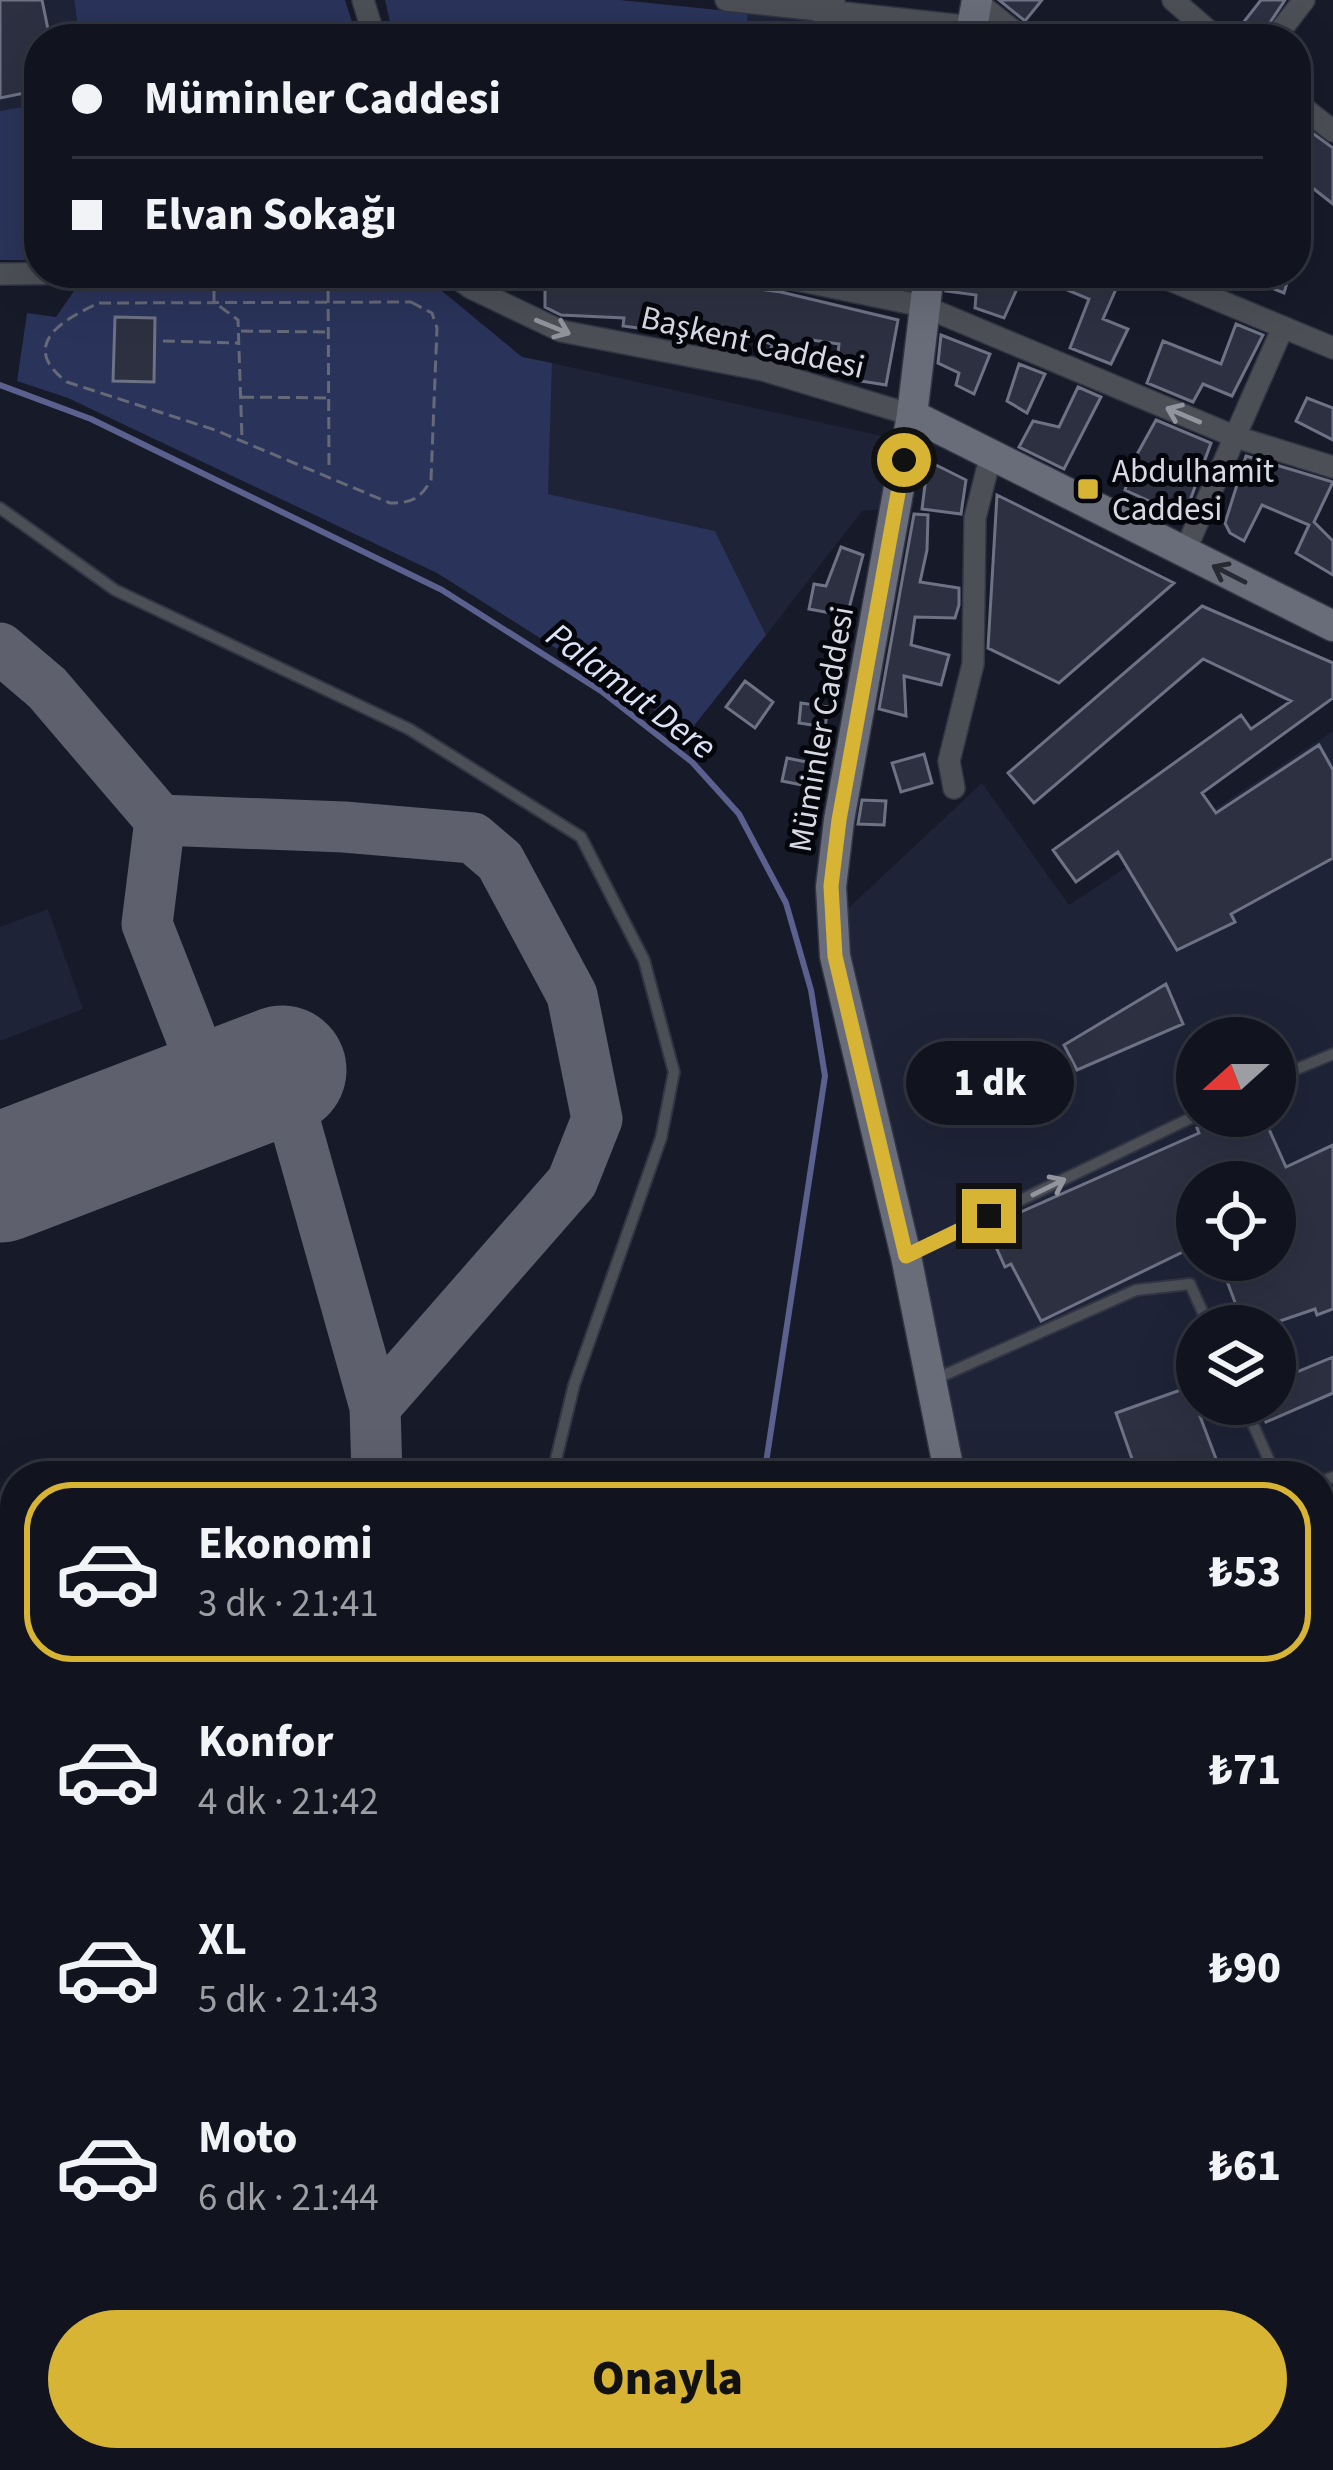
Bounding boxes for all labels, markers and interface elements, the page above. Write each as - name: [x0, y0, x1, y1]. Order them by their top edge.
- text: Müminler Caddesi: [144, 67, 501, 131]
- text: Elvan Sokağı: [144, 183, 397, 247]
- street label: Başkent Caddesi: [636, 294, 869, 391]
- one-way arrow: [534, 317, 571, 339]
- one-way arrow: [1165, 403, 1202, 424]
- route start: [877, 433, 931, 487]
- place label: Abdulhamit Caddesi: [1112, 448, 1274, 533]
- marker: Abdulhamit Caddesi: [1075, 476, 1101, 502]
- one-way arrow: [1211, 561, 1247, 584]
- street label: Müminler Caddesi: [777, 603, 866, 856]
- water label: Palamut Dere: [535, 610, 727, 772]
- north arrow: [1176, 1017, 1296, 1137]
- map controls: [1176, 1017, 1296, 1425]
- callout: 1 dk: [905, 1042, 1073, 1126]
- text: 1 dk: [954, 1055, 1026, 1111]
- button: locate: [1176, 1161, 1296, 1281]
- one-way arrow: [1030, 1175, 1066, 1197]
- route end: [962, 1189, 1016, 1243]
- button: layers: [1176, 1305, 1296, 1425]
- text: Ekonomi: [198, 1512, 373, 1576]
- icon: car: [54, 1518, 162, 1626]
- text: ₺53: [1209, 1540, 1281, 1604]
- text: 3 dk · 21:41: [198, 1576, 379, 1632]
- text: Konfor: [198, 1710, 333, 1774]
- icon: car: [54, 1716, 162, 1824]
- text: ₺71: [1209, 1738, 1281, 1802]
- text: 4 dk · 21:42: [198, 1774, 379, 1830]
- text: XL: [198, 1908, 247, 1972]
- icon: car: [54, 1914, 162, 2022]
- text: ₺90: [1209, 1936, 1281, 2000]
- text: 5 dk · 21:43: [198, 1972, 379, 2028]
- text: Moto: [198, 2106, 297, 2170]
- icon: car: [54, 2112, 162, 2220]
- text: ₺61: [1209, 2134, 1281, 2198]
- text: 6 dk · 21:44: [198, 2170, 379, 2226]
- button: Onayla: [48, 2310, 1287, 2448]

